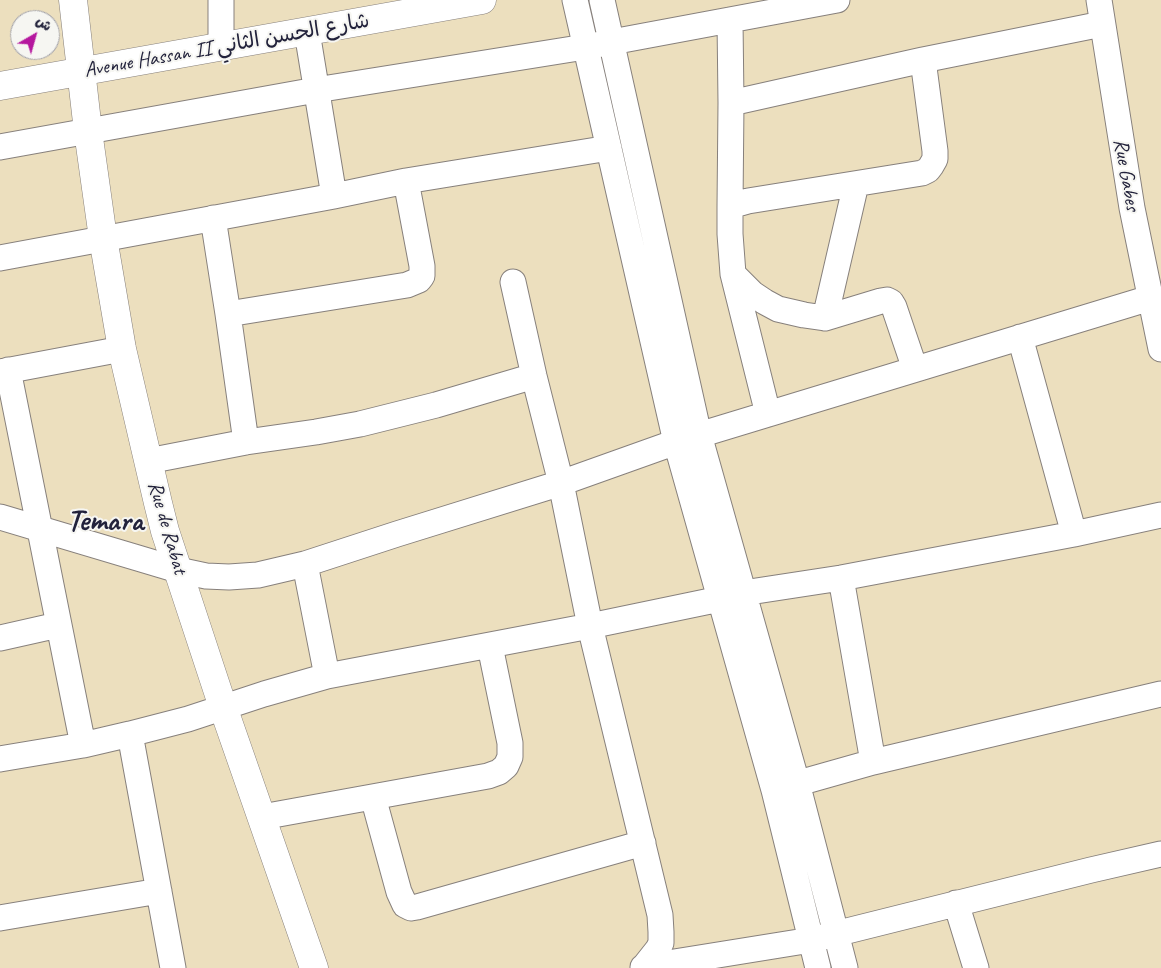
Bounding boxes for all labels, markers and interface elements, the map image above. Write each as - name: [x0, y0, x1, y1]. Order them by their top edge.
- street label: Avenue Hassan II شارع الحسن الثاني: [82, 8, 372, 84]
- north arrow: [10, 10, 60, 60]
- text: ش: [33, 12, 55, 35]
- street label: Rue Gabes: [1107, 137, 1145, 213]
- street label: Rue de Rabat: [142, 479, 192, 577]
- district label: Temara: [67, 503, 143, 541]

